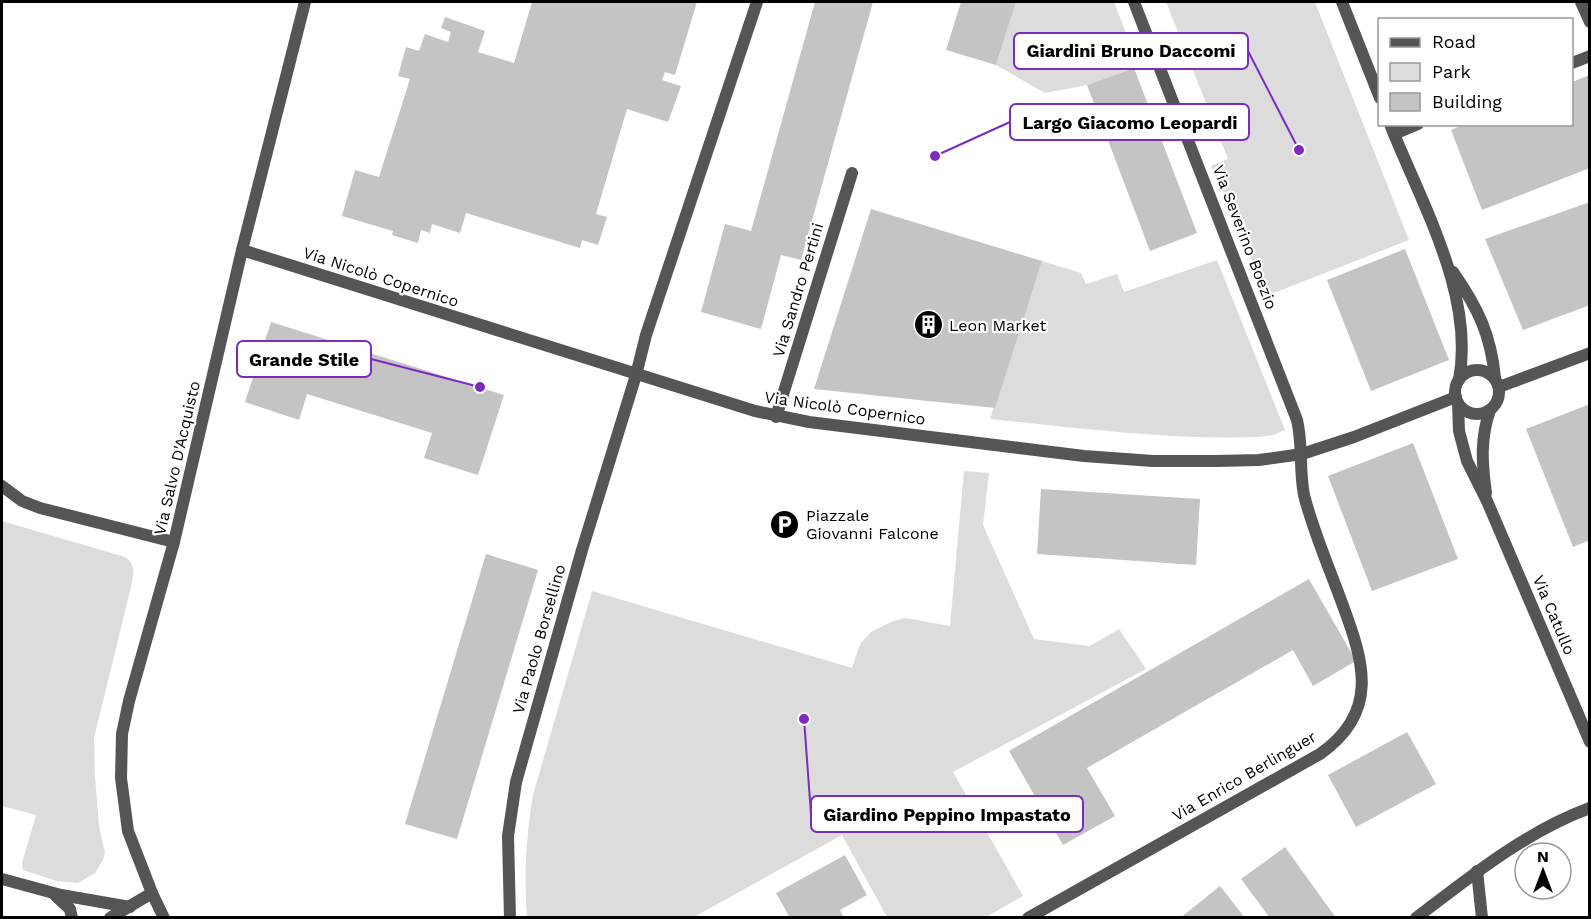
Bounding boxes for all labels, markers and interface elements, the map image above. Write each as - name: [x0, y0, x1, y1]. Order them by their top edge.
- legend: [1378, 18, 1573, 126]
- text: Road: [1432, 31, 1476, 52]
- callout: Giardini Bruno Daccomi: [1014, 33, 1248, 69]
- text: Giardini Bruno Daccomi: [1026, 40, 1236, 61]
- text: Park: [1432, 61, 1471, 82]
- text: Building: [1432, 91, 1502, 112]
- callout: Largo Giacomo Leopardi: [1010, 104, 1249, 140]
- text: Largo Giacomo Leopardi: [1023, 112, 1238, 133]
- street label: Via Severino Boezio: [1209, 162, 1281, 312]
- street label: Via Sandro Pertini: [769, 221, 827, 359]
- street label: Via Nicolò Copernico: [301, 243, 461, 311]
- building icon: Leon Market: [912, 309, 944, 341]
- place label: Leon Market: [949, 316, 1046, 335]
- callout: Grande Stile: [237, 341, 371, 377]
- text: Grande Stile: [249, 349, 359, 370]
- street label: Via Salvo D'Acquisto: [150, 379, 204, 537]
- street label: Via Nicolò Copernico: [763, 387, 927, 429]
- place label: Piazzale Giovanni Falcone: [806, 506, 939, 543]
- parking icon: Piazzale Giovanni Falcone: [769, 508, 801, 540]
- street label: Via Paolo Borsellino: [509, 562, 569, 716]
- street label: Via Catullo: [1529, 572, 1579, 658]
- street label: Via Enrico Berlinguer: [1169, 727, 1320, 825]
- callout: Giardino Peppino Impastato: [811, 796, 1083, 832]
- text: Giardino Peppino Impastato: [823, 804, 1071, 825]
- north arrow: [1513, 841, 1573, 901]
- text: N: [1537, 847, 1549, 866]

